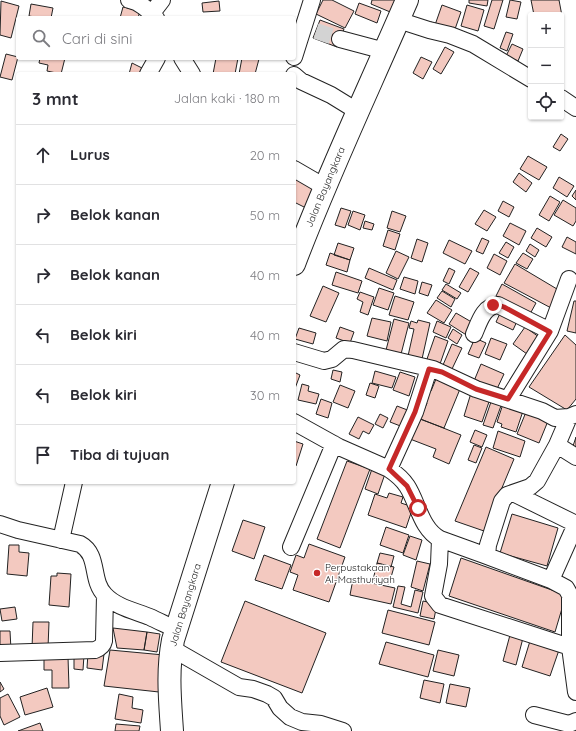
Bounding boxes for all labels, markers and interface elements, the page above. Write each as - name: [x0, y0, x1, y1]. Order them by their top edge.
- map controls: [528, 12, 564, 120]
- button: +: [528, 12, 564, 48]
- search box: [16, 16, 296, 60]
- icon: search: [30, 27, 52, 49]
- text: Cari di sini: [62, 29, 133, 48]
- button: −: [528, 48, 564, 84]
- button: locate: [528, 84, 564, 120]
- text: 3 mnt: [32, 88, 79, 109]
- text: Jalan kaki · 180 m: [174, 90, 280, 106]
- icon: ahead: [32, 144, 54, 166]
- text: Lurus: [70, 145, 110, 164]
- street label: Jalan Bayangkara: [302, 145, 348, 229]
- text: 20 m: [250, 147, 280, 163]
- icon: right: [32, 204, 54, 226]
- text: Belok kanan: [70, 205, 160, 224]
- text: 50 m: [250, 207, 280, 223]
- icon: right: [32, 264, 54, 286]
- text: Belok kanan: [70, 265, 160, 284]
- text: 40 m: [250, 267, 280, 283]
- route end: [484, 296, 502, 314]
- icon: left: [32, 324, 54, 346]
- text: Belok kiri: [70, 325, 137, 344]
- text: 40 m: [250, 327, 280, 343]
- icon: left: [32, 384, 54, 406]
- text: Belok kiri: [70, 385, 137, 404]
- text: 30 m: [250, 387, 280, 403]
- icon: arrive: [32, 444, 54, 466]
- text: Tiba di tujuan: [70, 445, 169, 464]
- route start: [409, 499, 427, 517]
- place label: Perpustakaan Al-Masthuriyah: [325, 561, 395, 586]
- street label: Jalan Bayangkara: [166, 562, 204, 648]
- marker: Perpustakaan Al-Masthuriyah: [312, 568, 322, 578]

